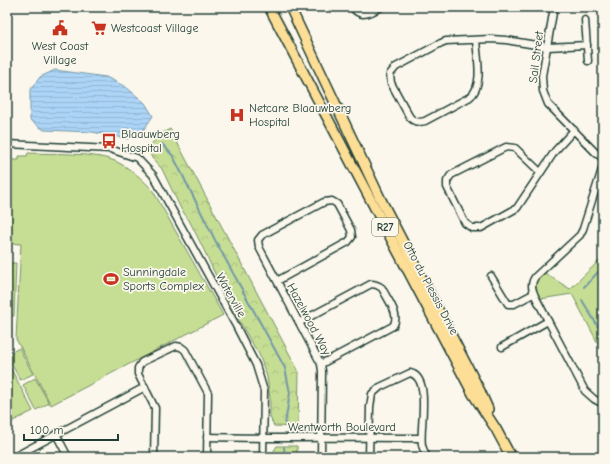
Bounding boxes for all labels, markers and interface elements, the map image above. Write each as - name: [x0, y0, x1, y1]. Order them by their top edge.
- public building icon: West Coast Village: [51, 19, 69, 37]
- supermarket icon: Westcoast Village: [90, 19, 108, 37]
- place label: Westcoast Village: [111, 21, 198, 35]
- street label: Sail Street: [526, 30, 546, 84]
- place label: West Coast Village: [32, 39, 89, 67]
- place label: Netcare Blaauwberg Hospital: [249, 101, 351, 129]
- hospital icon: Netcare Blaauwberg Hospital: [228, 106, 246, 124]
- place label: Blaauwberg Hospital: [121, 127, 180, 155]
- bus stop icon: Blaauwberg Hospital: [100, 132, 118, 150]
- road number: R27: [372, 218, 398, 236]
- street label: Otto du Plessis Drive: [400, 239, 462, 337]
- place label: Sunningdale Sports Complex: [123, 265, 204, 293]
- sports icon: Sunningdale Sports Complex: [102, 270, 120, 288]
- street label: Waterville: [213, 270, 249, 320]
- street label: Hazelwood Way: [284, 281, 334, 358]
- scale bar: [24, 416, 118, 442]
- street label: Wentworth Boulevard: [288, 420, 396, 434]
- text: 100 m: [30, 423, 63, 437]

